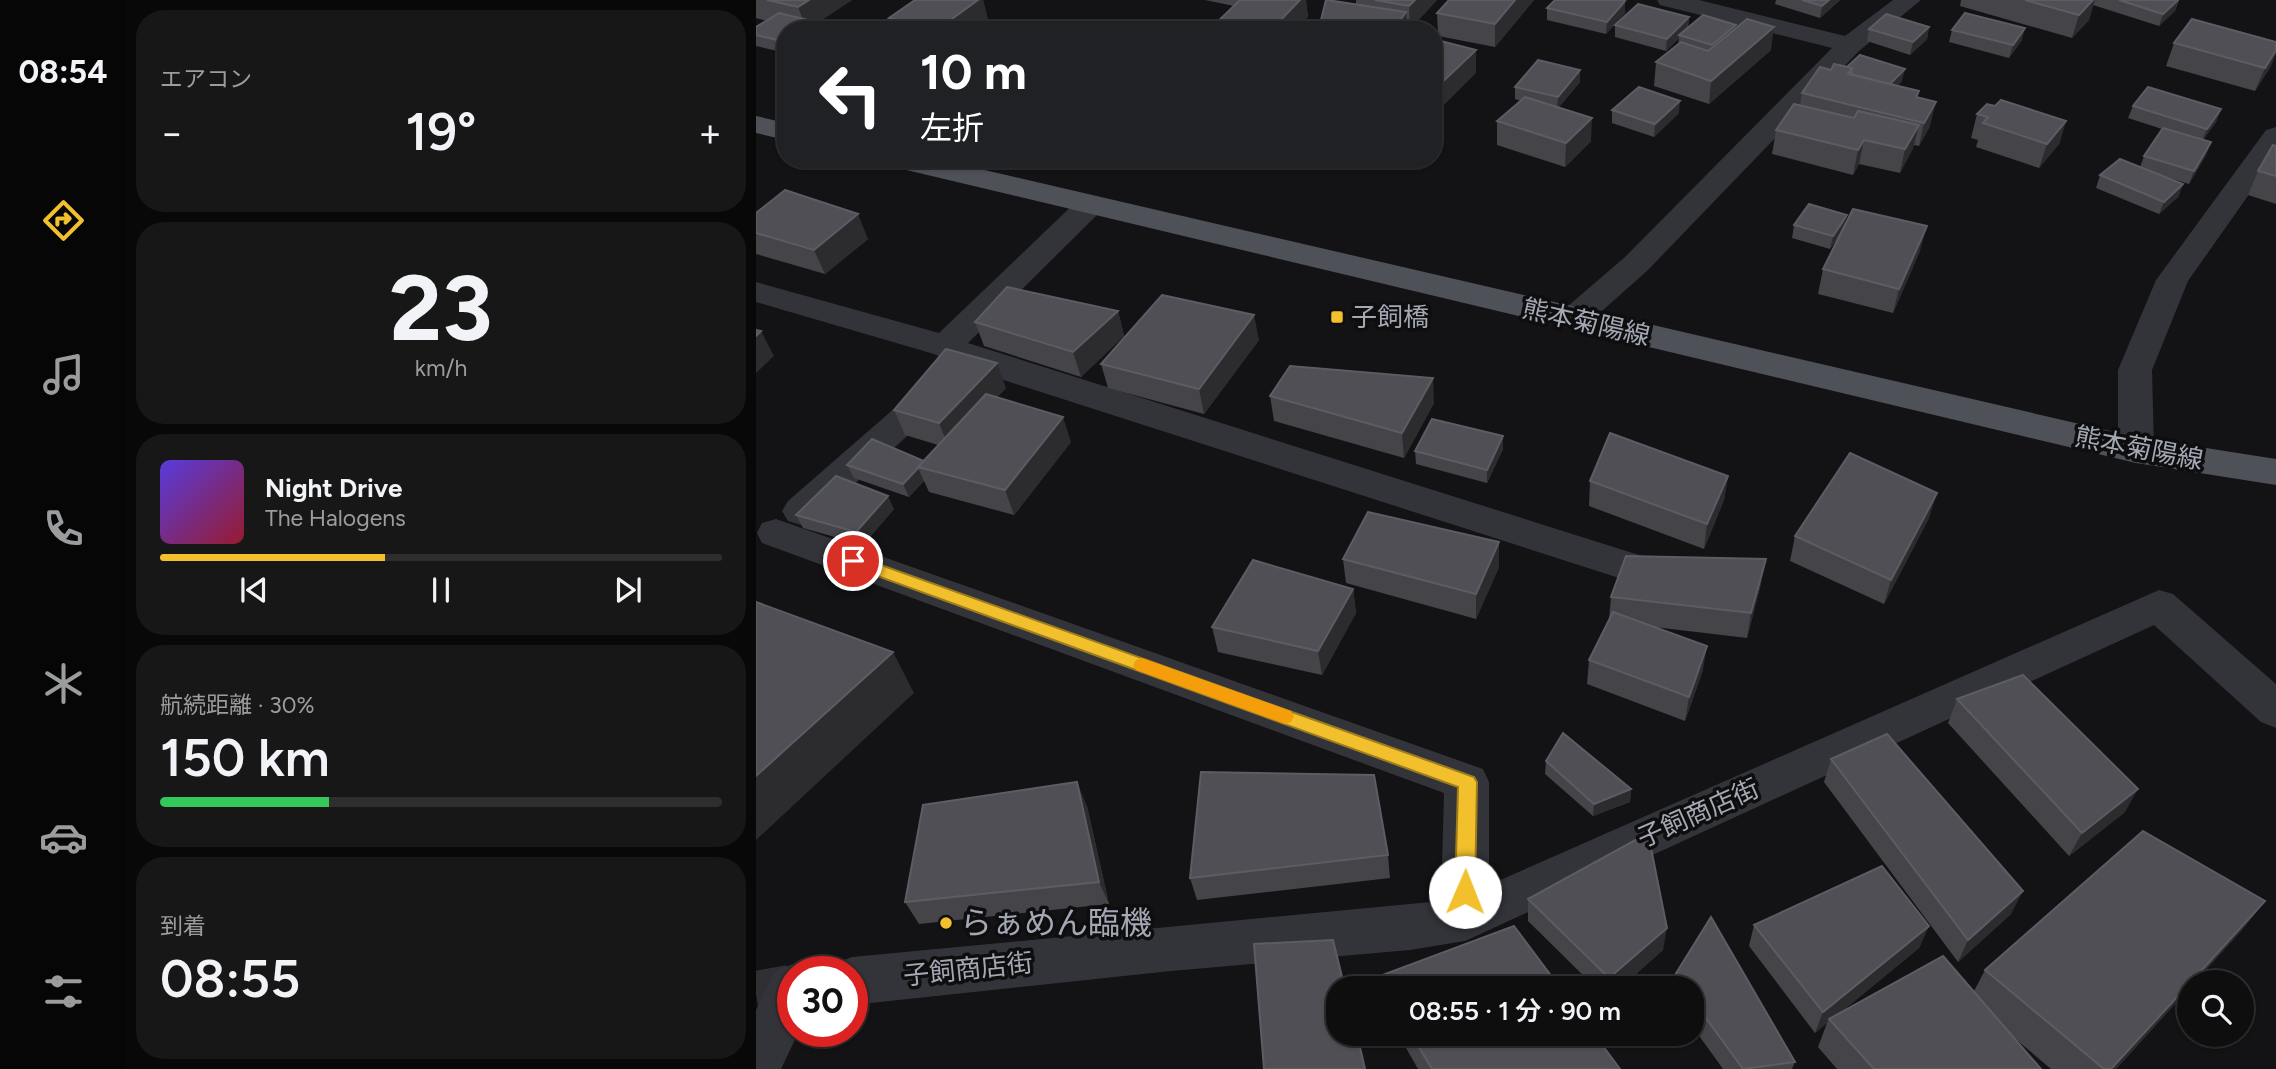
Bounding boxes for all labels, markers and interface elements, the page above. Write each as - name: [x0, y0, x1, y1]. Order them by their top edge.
- text: 10 m: [920, 42, 1027, 101]
- icon: left: [805, 49, 896, 140]
- text: 08:54: [19, 53, 107, 91]
- text: エアコン: [160, 65, 252, 93]
- text: 19°: [405, 101, 477, 163]
- text: 左折: [920, 109, 984, 147]
- text: −: [160, 110, 184, 156]
- text: +: [698, 110, 722, 156]
- icon: directions: [39, 196, 88, 245]
- text: 23: [389, 254, 493, 363]
- street label: 熊本菊陽線: [1519, 292, 1653, 352]
- place label: 子飼橋: [1351, 301, 1429, 333]
- marker: 子飼橋: [1329, 309, 1345, 325]
- icon: music: [39, 350, 88, 399]
- text: km/h: [415, 354, 467, 382]
- street label: 熊本菊陽線: [2072, 420, 2206, 476]
- text: Night Drive: [265, 472, 402, 504]
- icon: phone: [39, 504, 88, 553]
- text: The Halogens: [265, 504, 406, 532]
- pin: [823, 531, 883, 591]
- icon: arrive: [834, 542, 872, 580]
- icon: previous: [235, 571, 273, 609]
- icon: pause: [422, 571, 460, 609]
- icon: next: [609, 571, 647, 609]
- icon: climate: [39, 659, 88, 708]
- text: 航続距離 · 30%: [160, 691, 315, 719]
- text: 150 km: [160, 727, 330, 789]
- street label: 子飼商店街: [1632, 772, 1764, 854]
- icon: car: [39, 813, 88, 862]
- position arrow: [1428, 855, 1502, 929]
- place label: らぁめん臨機: [960, 904, 1152, 942]
- text: 到着: [160, 912, 206, 940]
- marker: らぁめん臨機: [938, 915, 954, 931]
- street label: 子飼商店街: [902, 946, 1034, 992]
- text: 08:55: [160, 948, 300, 1010]
- speed limit sign: 30: [777, 956, 868, 1047]
- icon: filters: [39, 967, 88, 1016]
- map controls: [2177, 970, 2254, 1047]
- button: search: [2177, 970, 2254, 1047]
- text: 08:55 · 1 分 · 90 m: [1409, 995, 1621, 1027]

